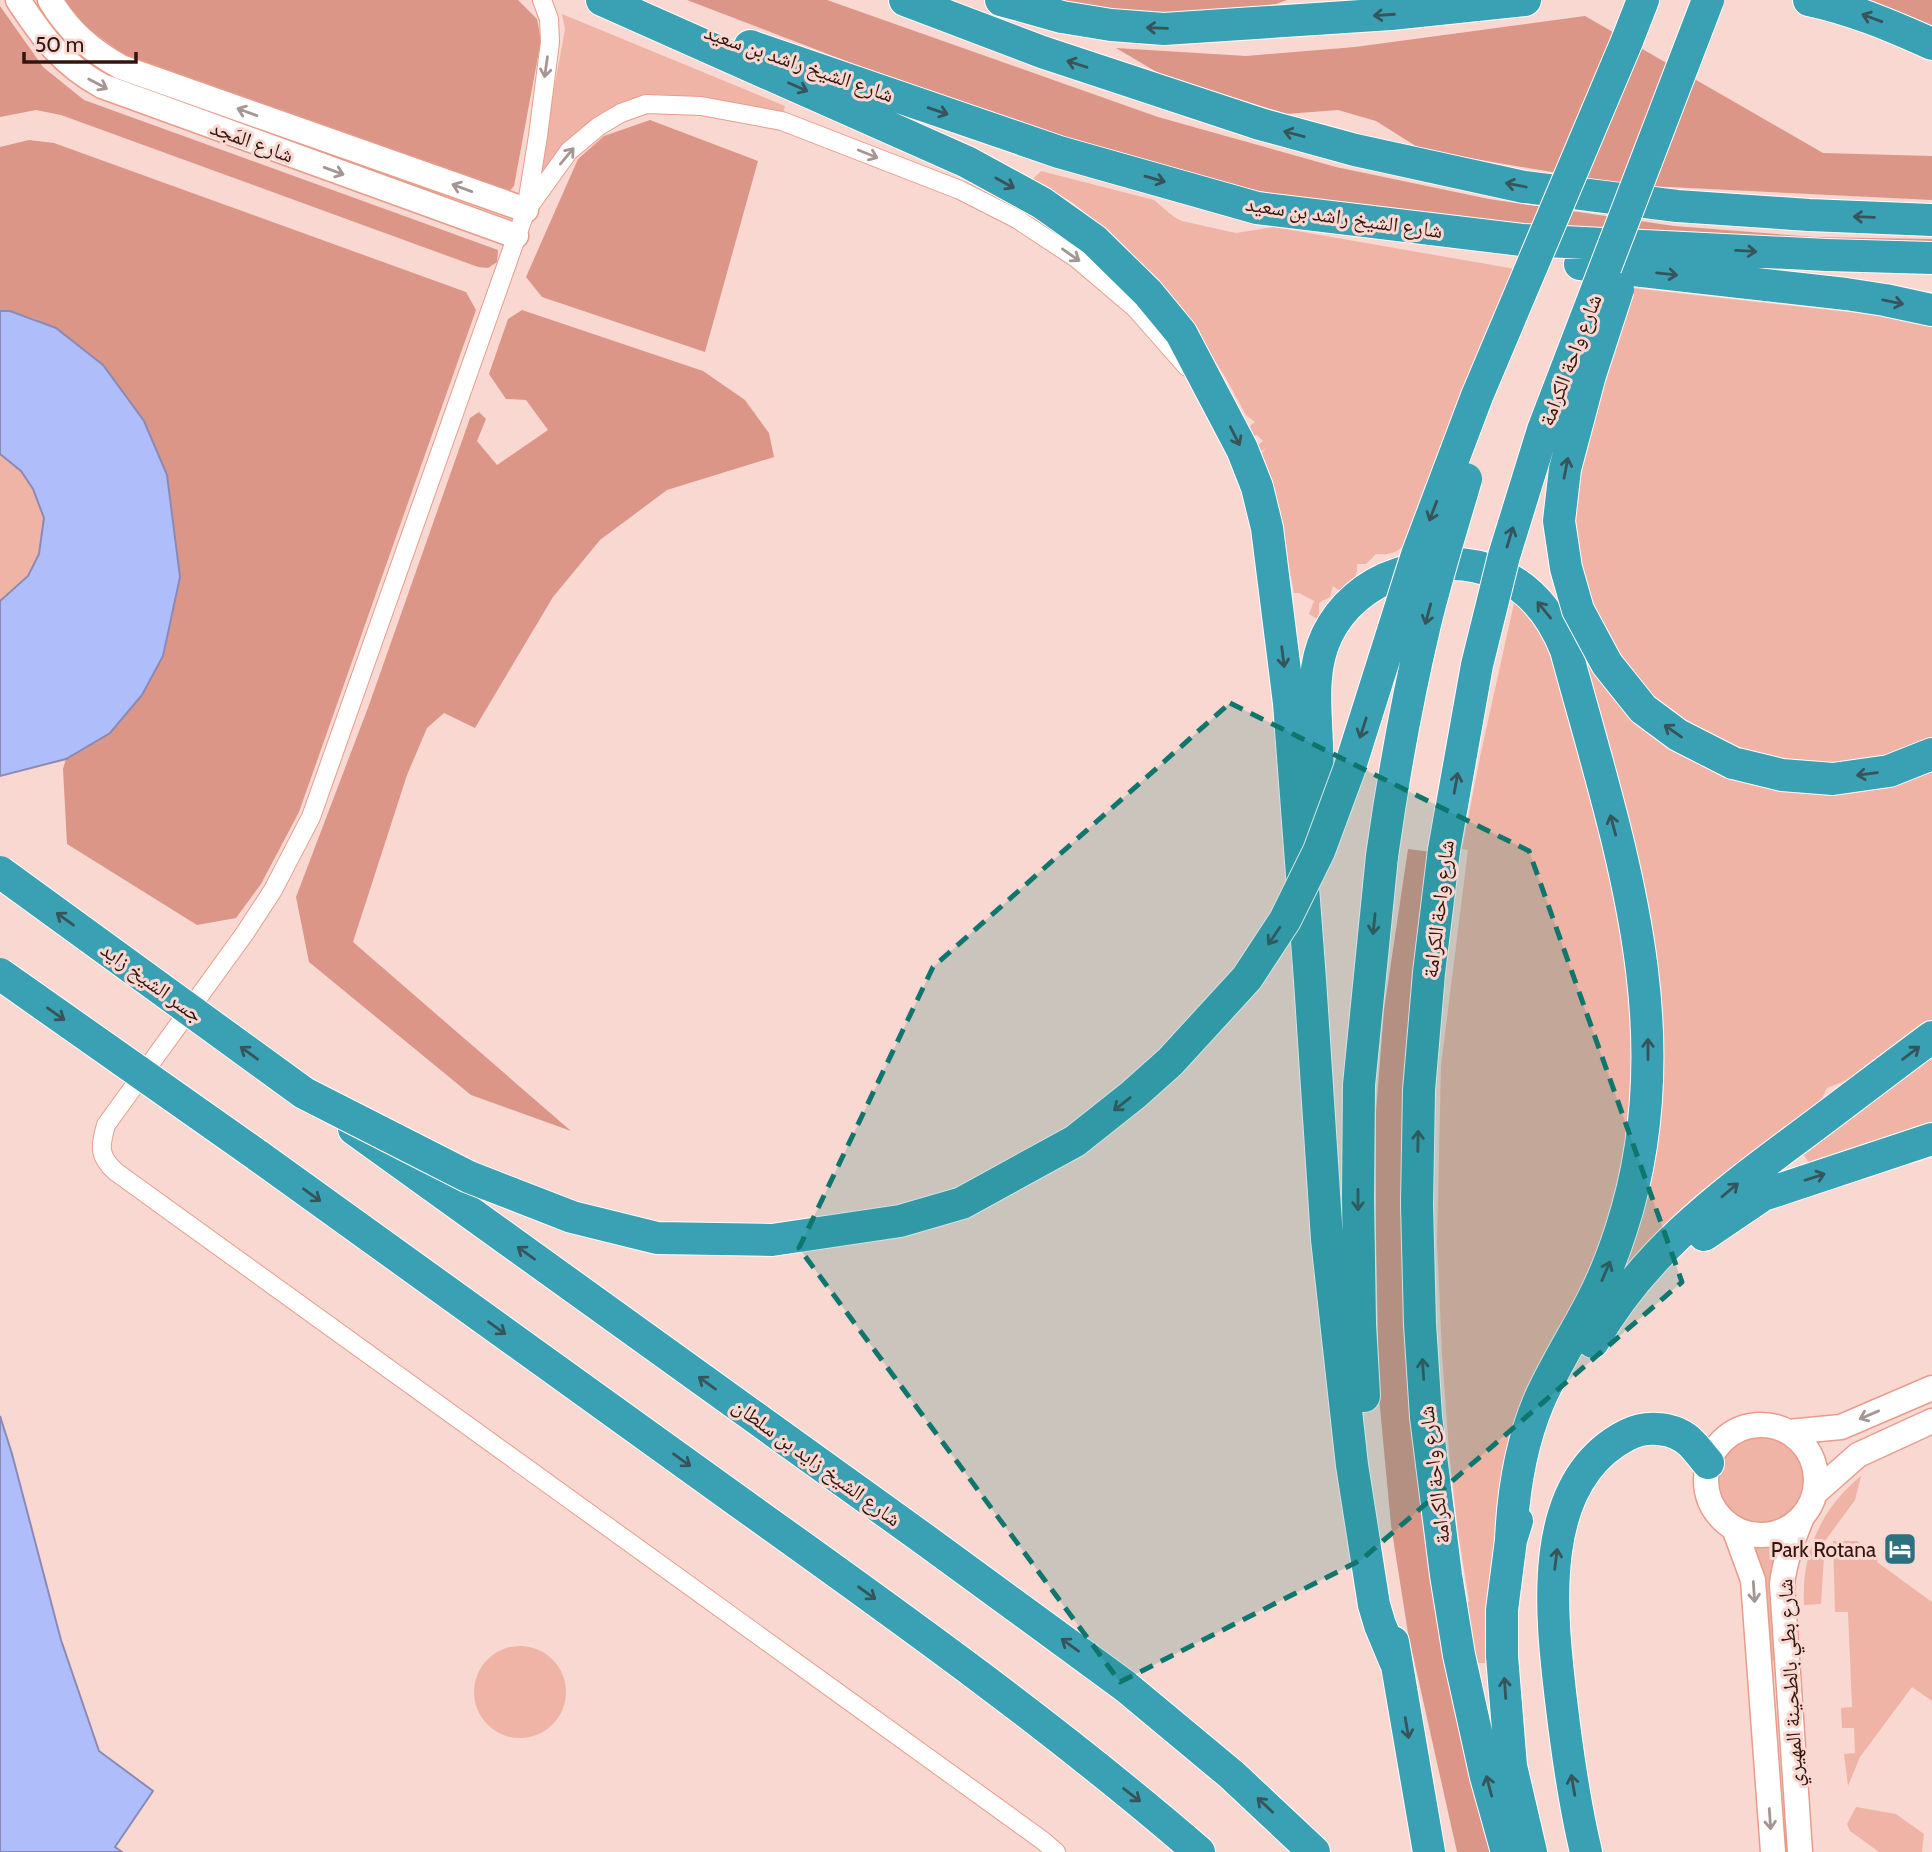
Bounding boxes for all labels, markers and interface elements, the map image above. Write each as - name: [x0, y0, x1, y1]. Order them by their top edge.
- one-way arrow: [1373, 9, 1396, 22]
- one-way arrow: [1861, 11, 1883, 24]
- street label: شارع الشيخ راشد بن سعيد: [701, 19, 897, 108]
- scale bar: [24, 21, 136, 65]
- one-way arrow: [1146, 21, 1169, 34]
- text: 50 m: [35, 32, 84, 57]
- one-way arrow: [540, 55, 553, 78]
- one-way arrow: [1067, 57, 1089, 69]
- one-way arrow: [87, 77, 108, 91]
- one-way arrow: [787, 81, 808, 94]
- one-way arrow: [237, 105, 259, 117]
- one-way arrow: [926, 105, 948, 118]
- street label: شارع المَجد: [207, 114, 297, 169]
- one-way arrow: [1283, 126, 1305, 139]
- one-way arrow: [559, 147, 574, 165]
- one-way arrow: [856, 148, 878, 161]
- one-way arrow: [323, 166, 345, 178]
- one-way arrow: [1143, 173, 1165, 186]
- one-way arrow: [994, 176, 1014, 190]
- one-way arrow: [1505, 177, 1528, 191]
- one-way arrow: [451, 181, 473, 193]
- street label: شارع الشيخ راشد بن سعيد: [1244, 191, 1444, 244]
- one-way arrow: [1853, 210, 1876, 223]
- one-way arrow: [1734, 245, 1757, 258]
- one-way arrow: [1061, 248, 1080, 262]
- one-way arrow: [1655, 267, 1678, 280]
- street label: شارع واحة الكرامة: [1533, 291, 1607, 430]
- one-way arrow: [1881, 296, 1903, 309]
- one-way arrow: [1229, 425, 1243, 446]
- one-way arrow: [1561, 457, 1574, 479]
- one-way arrow: [1426, 500, 1439, 522]
- one-way arrow: [1504, 526, 1517, 548]
- one-way arrow: [1421, 602, 1434, 625]
- one-way arrow: [1536, 602, 1551, 620]
- one-way arrow: [1277, 645, 1290, 667]
- one-way arrow: [1356, 716, 1368, 738]
- one-way arrow: [1664, 724, 1683, 738]
- one-way arrow: [1856, 768, 1879, 781]
- one-way arrow: [1450, 772, 1463, 795]
- one-way arrow: [1606, 814, 1619, 836]
- street label: شارع واحة الكرامة: [1417, 839, 1460, 979]
- one-way arrow: [56, 912, 75, 926]
- one-way arrow: [1368, 912, 1381, 935]
- one-way arrow: [1267, 926, 1281, 945]
- street label: جسر الشيخ زايد: [95, 937, 208, 1028]
- one-way arrow: [46, 1007, 65, 1021]
- one-way arrow: [1641, 1038, 1655, 1061]
- one-way arrow: [240, 1045, 259, 1060]
- one-way arrow: [1902, 1045, 1920, 1060]
- one-way arrow: [1113, 1096, 1132, 1111]
- one-way arrow: [1411, 1130, 1425, 1153]
- one-way arrow: [1804, 1170, 1826, 1183]
- one-way arrow: [1720, 1182, 1738, 1197]
- one-way arrow: [302, 1188, 321, 1202]
- one-way arrow: [1351, 1188, 1365, 1211]
- one-way arrow: [517, 1246, 536, 1260]
- one-way arrow: [1600, 1261, 1613, 1282]
- one-way arrow: [487, 1321, 506, 1335]
- one-way arrow: [1416, 1357, 1429, 1380]
- one-way arrow: [698, 1376, 717, 1390]
- street label: شارع الشيخ زايد بن سلطان: [727, 1393, 906, 1532]
- street label: شارع واحة الكرامة: [1413, 1405, 1456, 1545]
- one-way arrow: [1859, 1409, 1881, 1422]
- one-way arrow: [672, 1453, 691, 1468]
- hotel icon: Park Rotana: [1881, 1530, 1919, 1568]
- place label: Park Rotana: [1771, 1537, 1876, 1562]
- one-way arrow: [1549, 1548, 1562, 1571]
- street label: شارع بطي بالطحينة المهيري: [1772, 1578, 1812, 1788]
- one-way arrow: [1748, 1581, 1761, 1603]
- one-way arrow: [857, 1586, 876, 1600]
- one-way arrow: [1061, 1638, 1080, 1653]
- one-way arrow: [1498, 1677, 1511, 1700]
- one-way arrow: [1401, 1716, 1414, 1739]
- one-way arrow: [1566, 1774, 1579, 1797]
- one-way arrow: [1482, 1775, 1495, 1798]
- one-way arrow: [1122, 1787, 1140, 1802]
- one-way arrow: [1256, 1797, 1273, 1814]
- one-way arrow: [1764, 1808, 1777, 1830]

